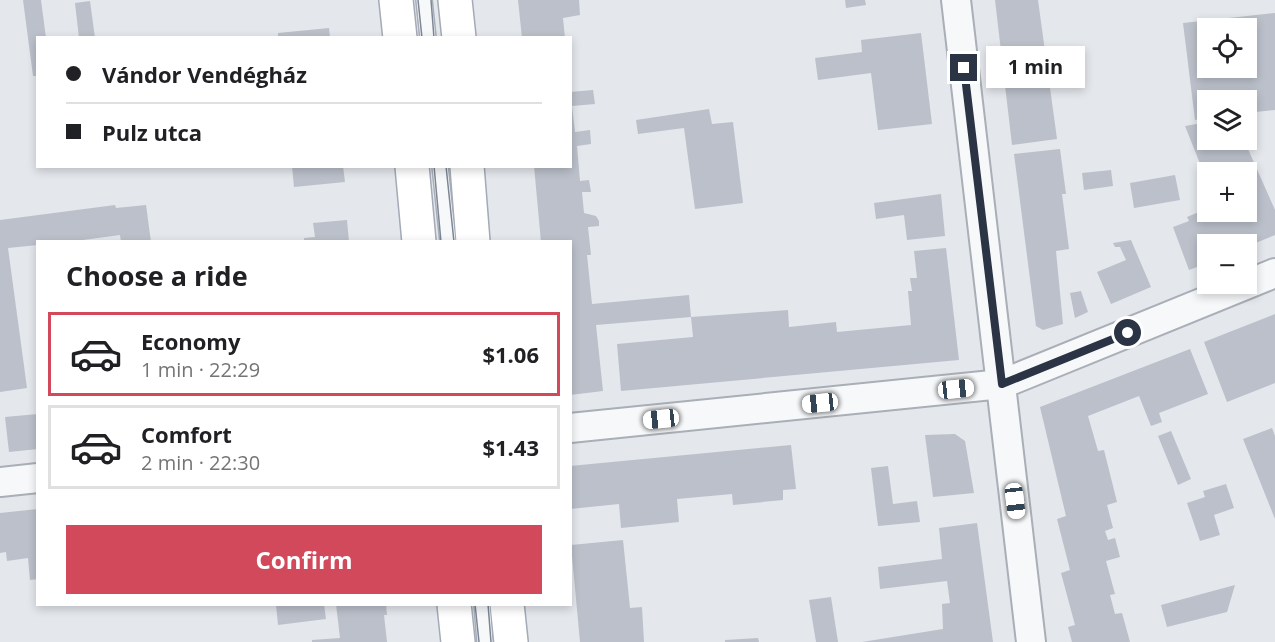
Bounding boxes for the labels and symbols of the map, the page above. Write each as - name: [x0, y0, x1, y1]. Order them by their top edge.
- callout: 1 min: [985, 47, 1084, 89]
- route end: [950, 54, 977, 81]
- route start: [1114, 319, 1141, 346]
- car: [937, 378, 975, 400]
- car: [801, 392, 839, 414]
- car: [642, 408, 680, 430]
- car: [1004, 482, 1026, 520]

